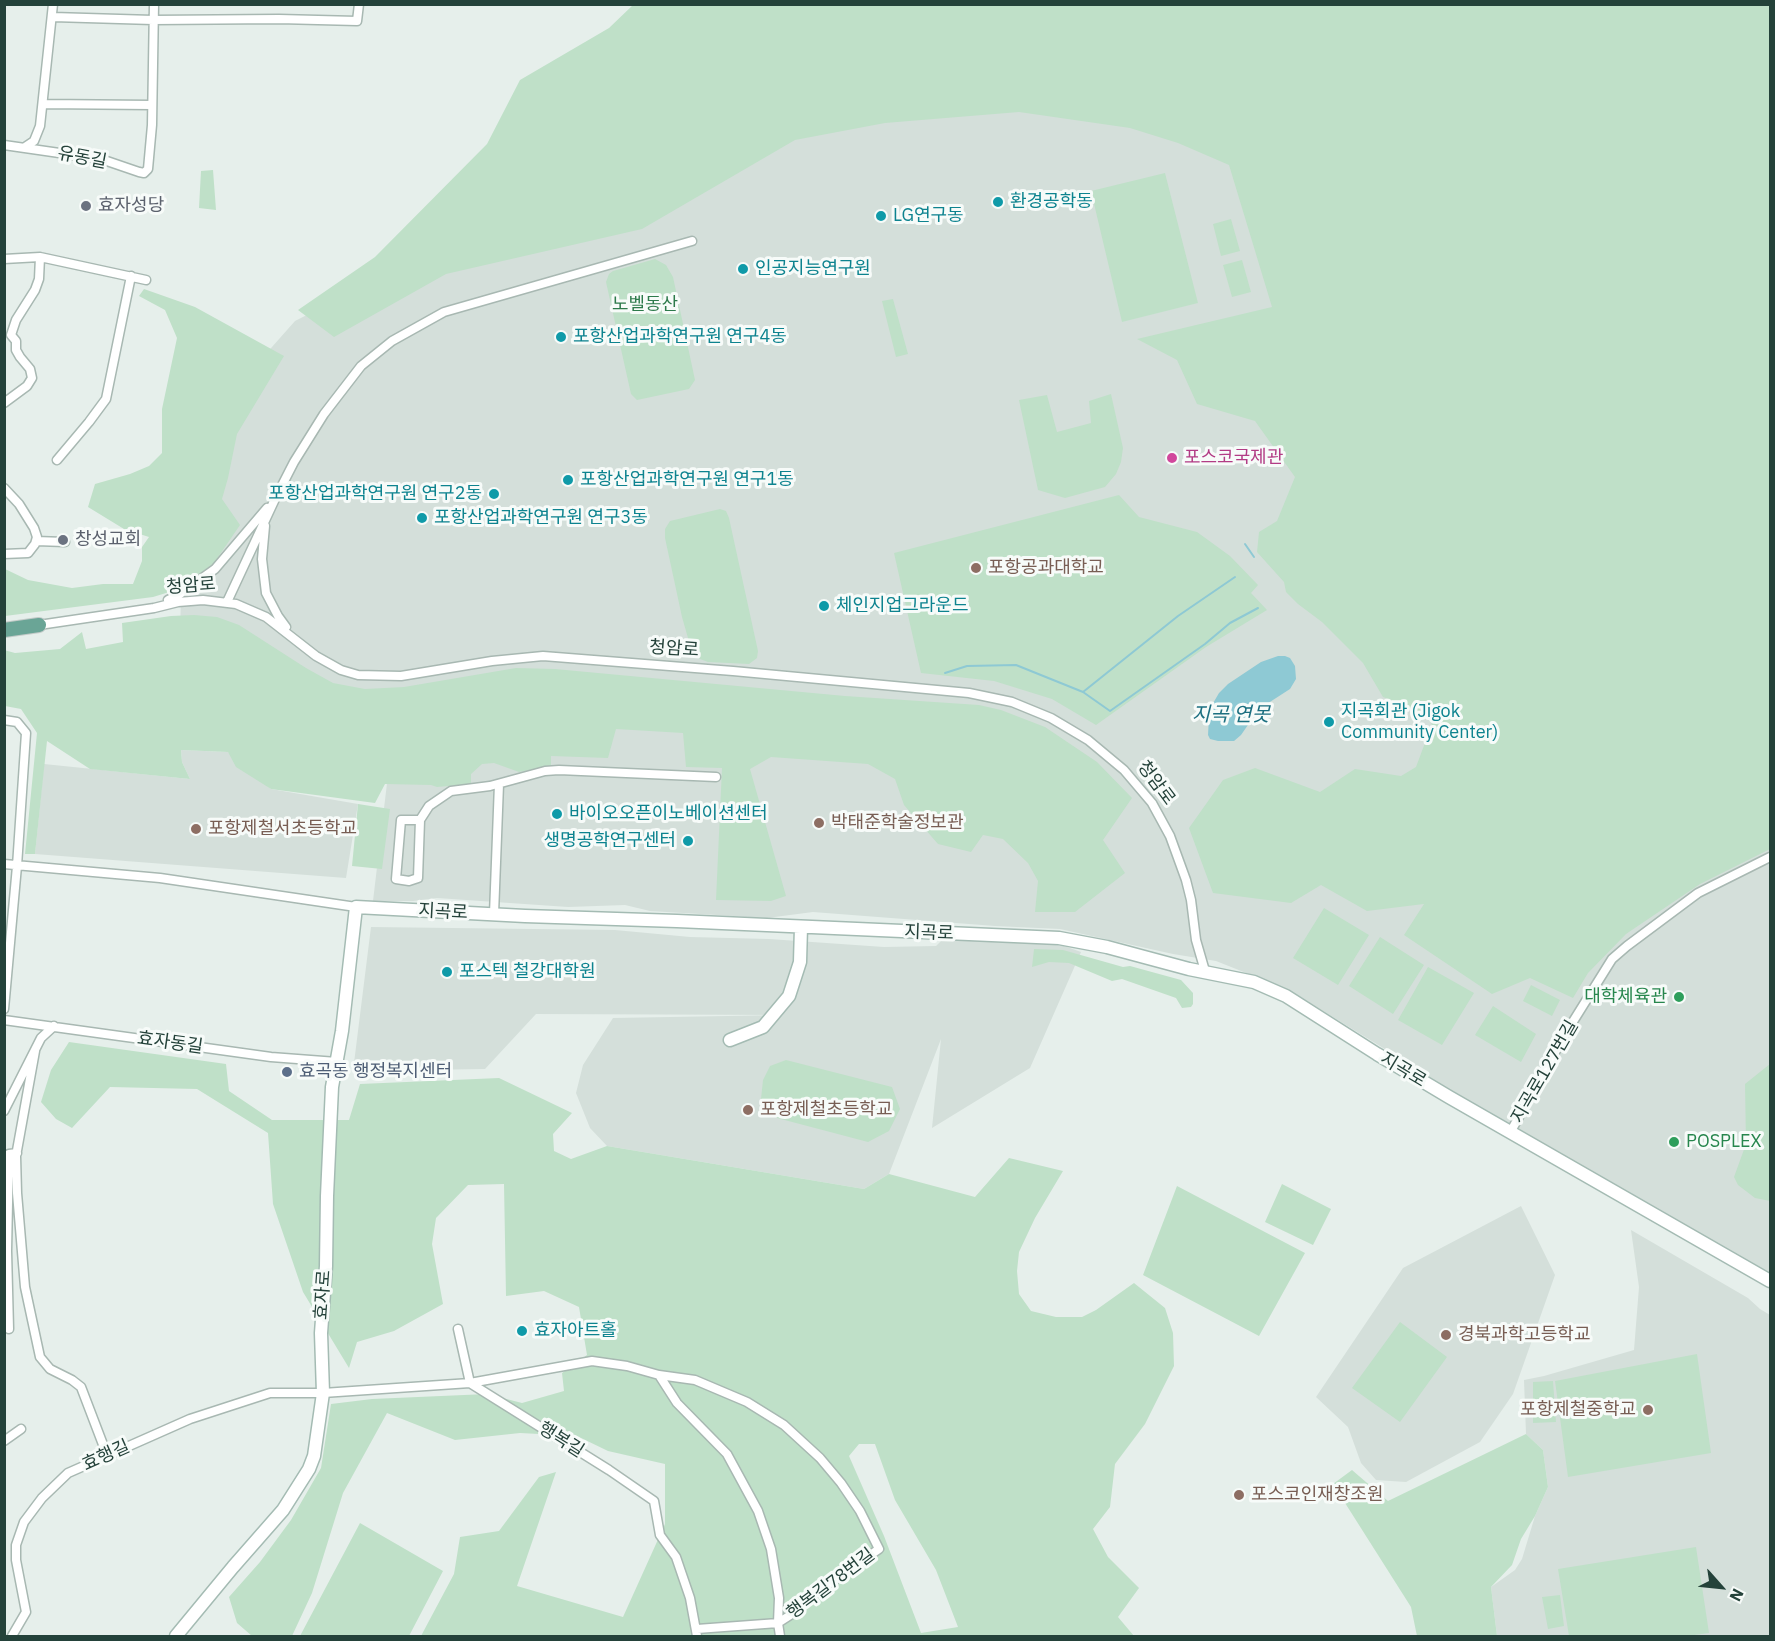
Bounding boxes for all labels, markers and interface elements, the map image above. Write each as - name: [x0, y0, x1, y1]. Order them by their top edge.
- street label: 유동길: [56, 143, 108, 173]
- place label: 환경공학동: [1010, 191, 1093, 213]
- place label: 효자성당: [98, 195, 164, 217]
- marker: 환경공학동: [991, 195, 1005, 209]
- marker: 효자성당: [79, 199, 93, 213]
- place label: LG연구동: [893, 205, 964, 227]
- marker: LG연구동: [874, 209, 888, 223]
- place label: 인공지능연구원: [755, 258, 871, 280]
- marker: 인공지능연구원: [736, 262, 750, 276]
- park label: 노벨동산: [612, 294, 678, 316]
- place label: 포항산업과학연구원 연구4동: [573, 326, 787, 348]
- marker: 포항산업과학연구원 연구4동: [554, 330, 568, 344]
- place label: 포스코국제관: [1184, 447, 1283, 469]
- marker: 포스코국제관: [1165, 451, 1179, 465]
- place label: 포항산업과학연구원 연구1동: [580, 469, 794, 491]
- marker: 포항산업과학연구원 연구1동: [561, 473, 575, 487]
- place label: 포항산업과학연구원 연구2동: [268, 483, 482, 505]
- marker: 포항산업과학연구원 연구2동: [487, 487, 501, 501]
- place label: 포항산업과학연구원 연구3동: [434, 507, 648, 529]
- marker: 포항산업과학연구원 연구3동: [415, 511, 429, 525]
- place label: 창성교회: [75, 529, 141, 551]
- marker: 창성교회: [56, 533, 70, 547]
- place label: 포항공과대학교: [988, 557, 1104, 579]
- marker: 포항공과대학교: [969, 561, 983, 575]
- street label: 청암로: [165, 573, 217, 599]
- place label: 체인지업그라운드: [836, 595, 968, 617]
- marker: 체인지업그라운드: [817, 599, 831, 613]
- street label: 청암로: [648, 636, 700, 662]
- place label: 지곡회관 (Jigok Community Center): [1341, 701, 1498, 744]
- water label: 지곡 연못: [1192, 703, 1270, 727]
- marker: 지곡회관 (Jigok Community Center): [1322, 715, 1336, 729]
- street label: 청암로: [1132, 757, 1180, 809]
- place label: 바이오오픈이노베이션센터: [569, 803, 768, 825]
- marker: 바이오오픈이노베이션센터: [550, 807, 564, 821]
- place label: 박태준학술정보관: [831, 812, 963, 834]
- marker: 박태준학술정보관: [812, 816, 826, 830]
- place label: 포항제철서초등학교: [208, 818, 357, 840]
- marker: 포항제철서초등학교: [189, 822, 203, 836]
- place label: 생명공학연구센터: [544, 830, 676, 852]
- marker: 생명공학연구센터: [681, 834, 695, 848]
- street label: 지곡로: [418, 900, 468, 924]
- street label: 지곡로: [904, 921, 954, 945]
- place label: 포스텍 철강대학원: [459, 961, 596, 983]
- marker: 포스텍 철강대학원: [440, 965, 454, 979]
- place label: 대학체육관: [1584, 986, 1667, 1008]
- marker: 대학체육관: [1672, 990, 1686, 1004]
- street label: 지곡로127번길: [1507, 1017, 1583, 1127]
- street label: 효자동길: [136, 1028, 204, 1058]
- street label: 지곡로: [1376, 1048, 1430, 1092]
- place label: 효곡동 행정복지센터: [299, 1061, 452, 1083]
- marker: 효곡동 행정복지센터: [280, 1065, 294, 1079]
- place label: 포항제철초등학교: [760, 1099, 892, 1121]
- marker: 포항제철초등학교: [741, 1103, 755, 1117]
- place label: POSPLEX: [1686, 1131, 1762, 1153]
- marker: POSPLEX: [1667, 1135, 1681, 1149]
- street label: 효자로: [310, 1269, 336, 1321]
- place label: 효자아트홀: [534, 1320, 617, 1342]
- marker: 효자아트홀: [515, 1324, 529, 1338]
- place label: 경북과학고등학교: [1458, 1324, 1590, 1346]
- marker: 경북과학고등학교: [1439, 1328, 1453, 1342]
- place label: 포항제철중학교: [1520, 1399, 1636, 1421]
- marker: 포항제철중학교: [1641, 1403, 1655, 1417]
- street label: 행복길: [534, 1418, 588, 1462]
- street label: 효행길: [79, 1436, 133, 1476]
- place label: 포스코인재창조원: [1251, 1484, 1383, 1506]
- marker: 포스코인재창조원: [1232, 1488, 1246, 1502]
- street label: 행복길78번길: [783, 1544, 879, 1624]
- north arrow: [1691, 1557, 1751, 1617]
- text: N: [1725, 1585, 1749, 1605]

